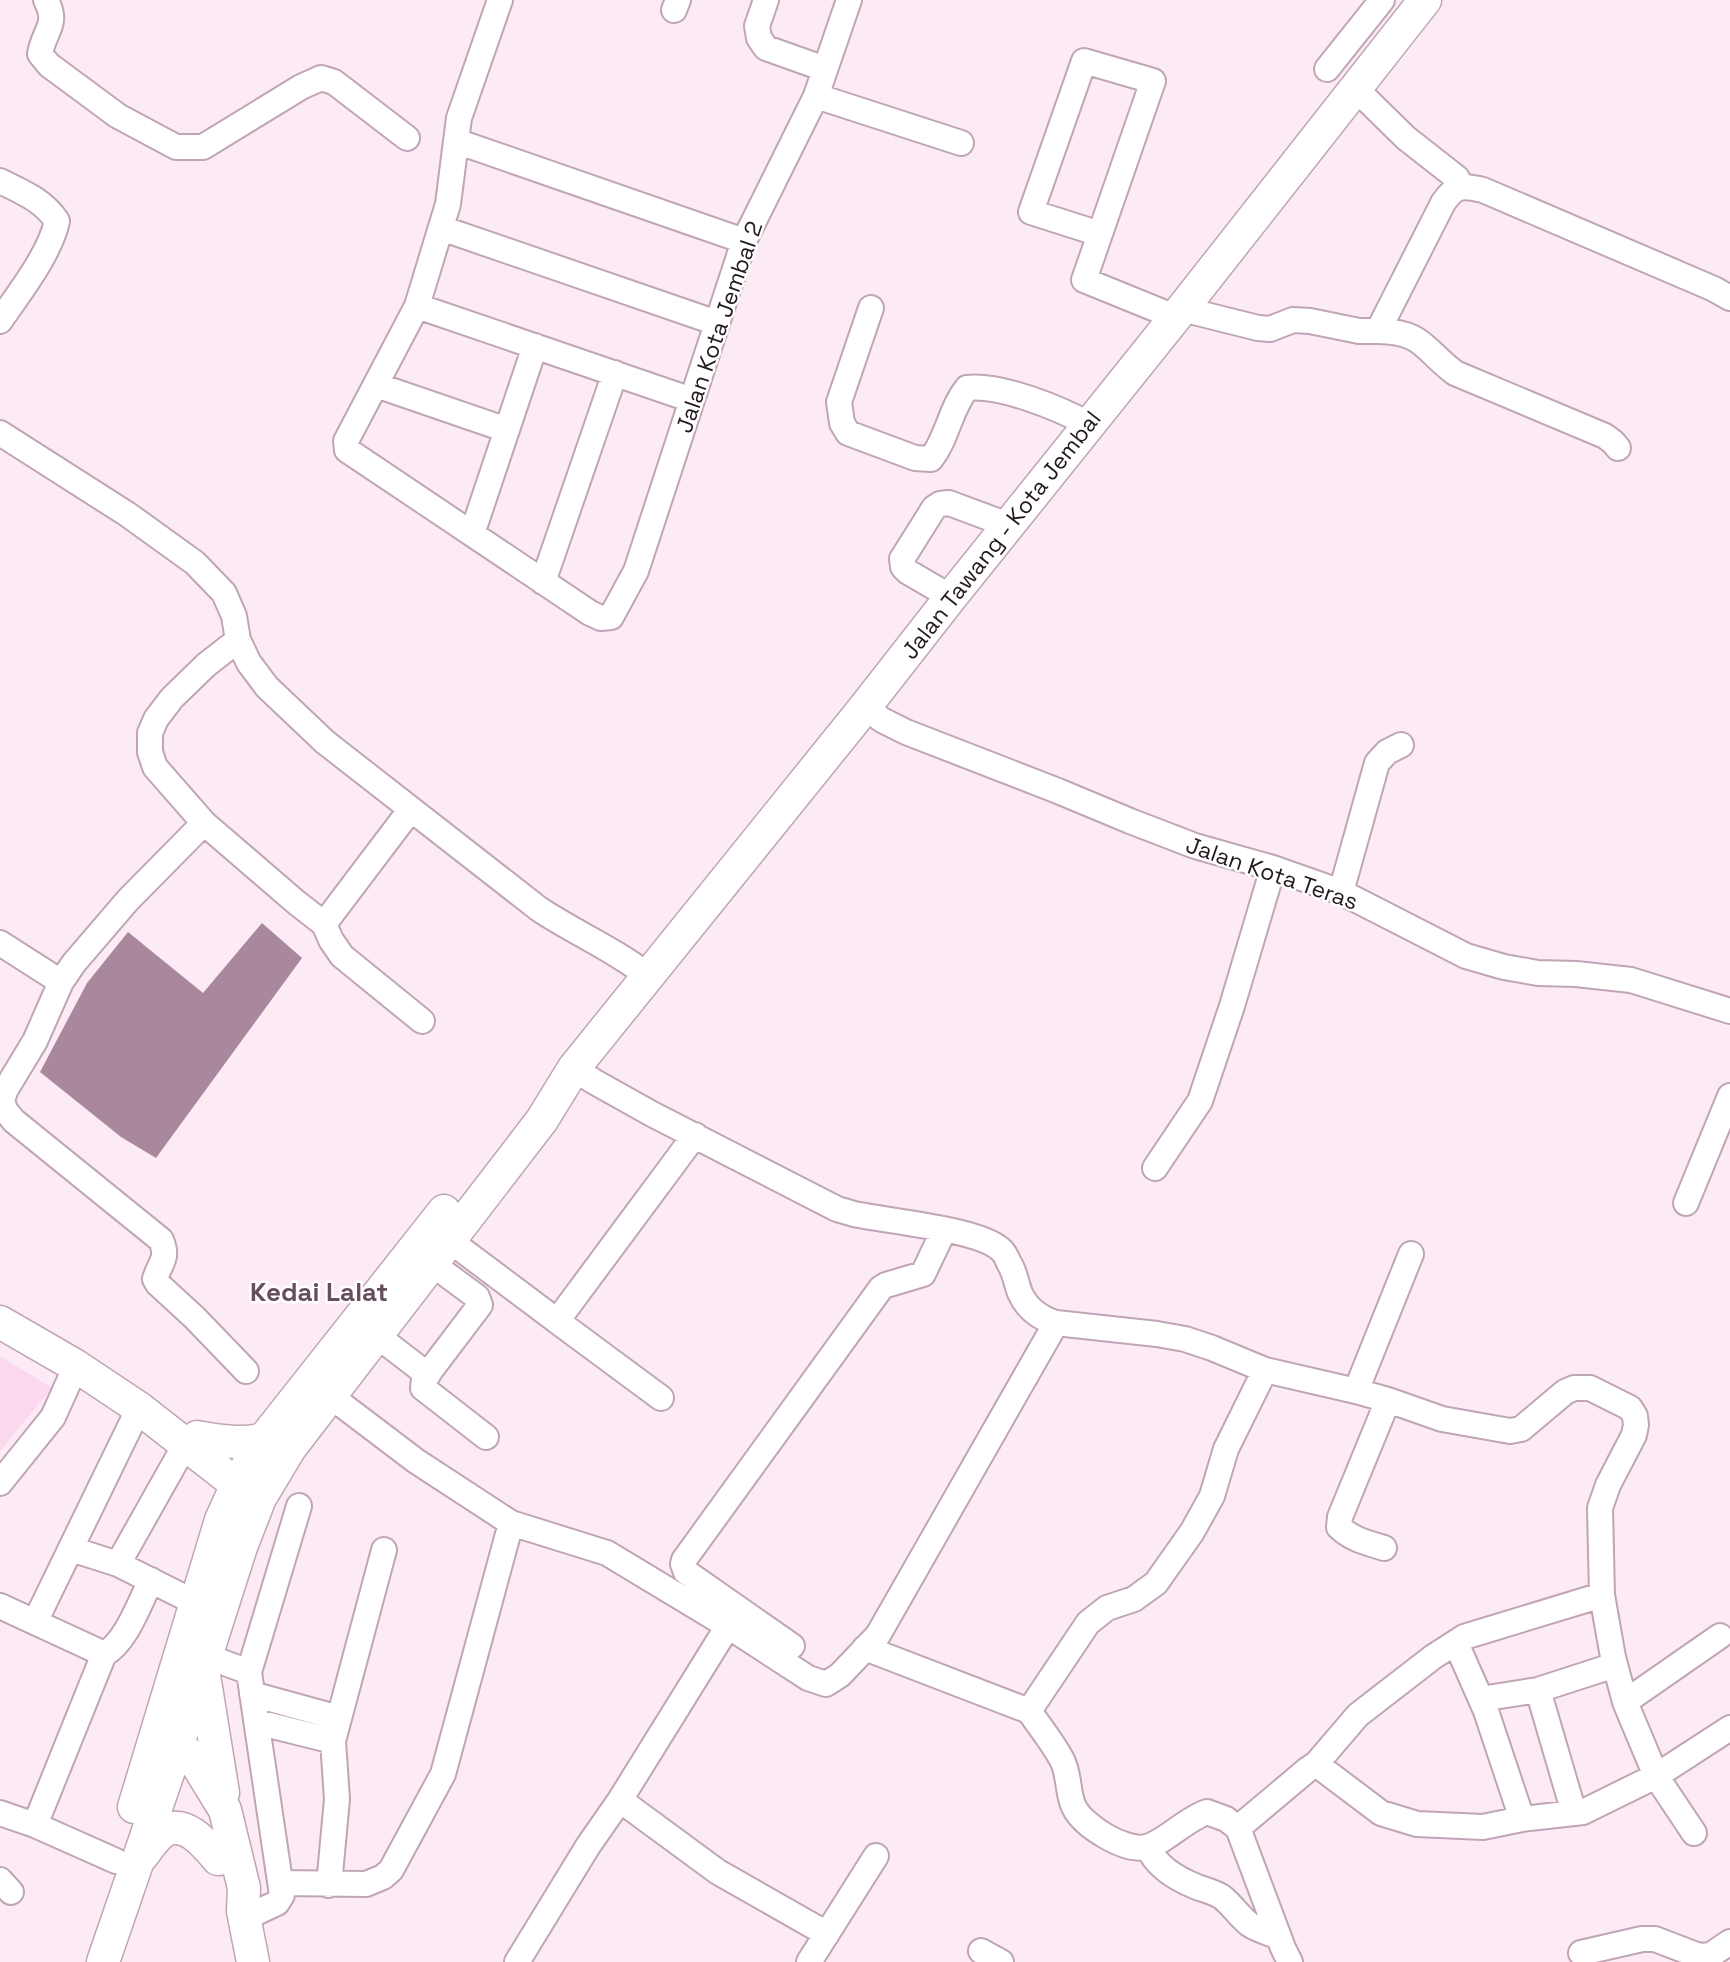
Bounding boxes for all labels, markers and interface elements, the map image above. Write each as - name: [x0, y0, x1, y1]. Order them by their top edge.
- street label: Jalan Kota Jembal 2: [669, 217, 769, 437]
- street label: Jalan Tawang - Kota Jembal: [895, 405, 1107, 665]
- street label: Jalan Kota Teras: [1182, 830, 1362, 916]
- district label: Kedai Lalat: [250, 1275, 388, 1309]

